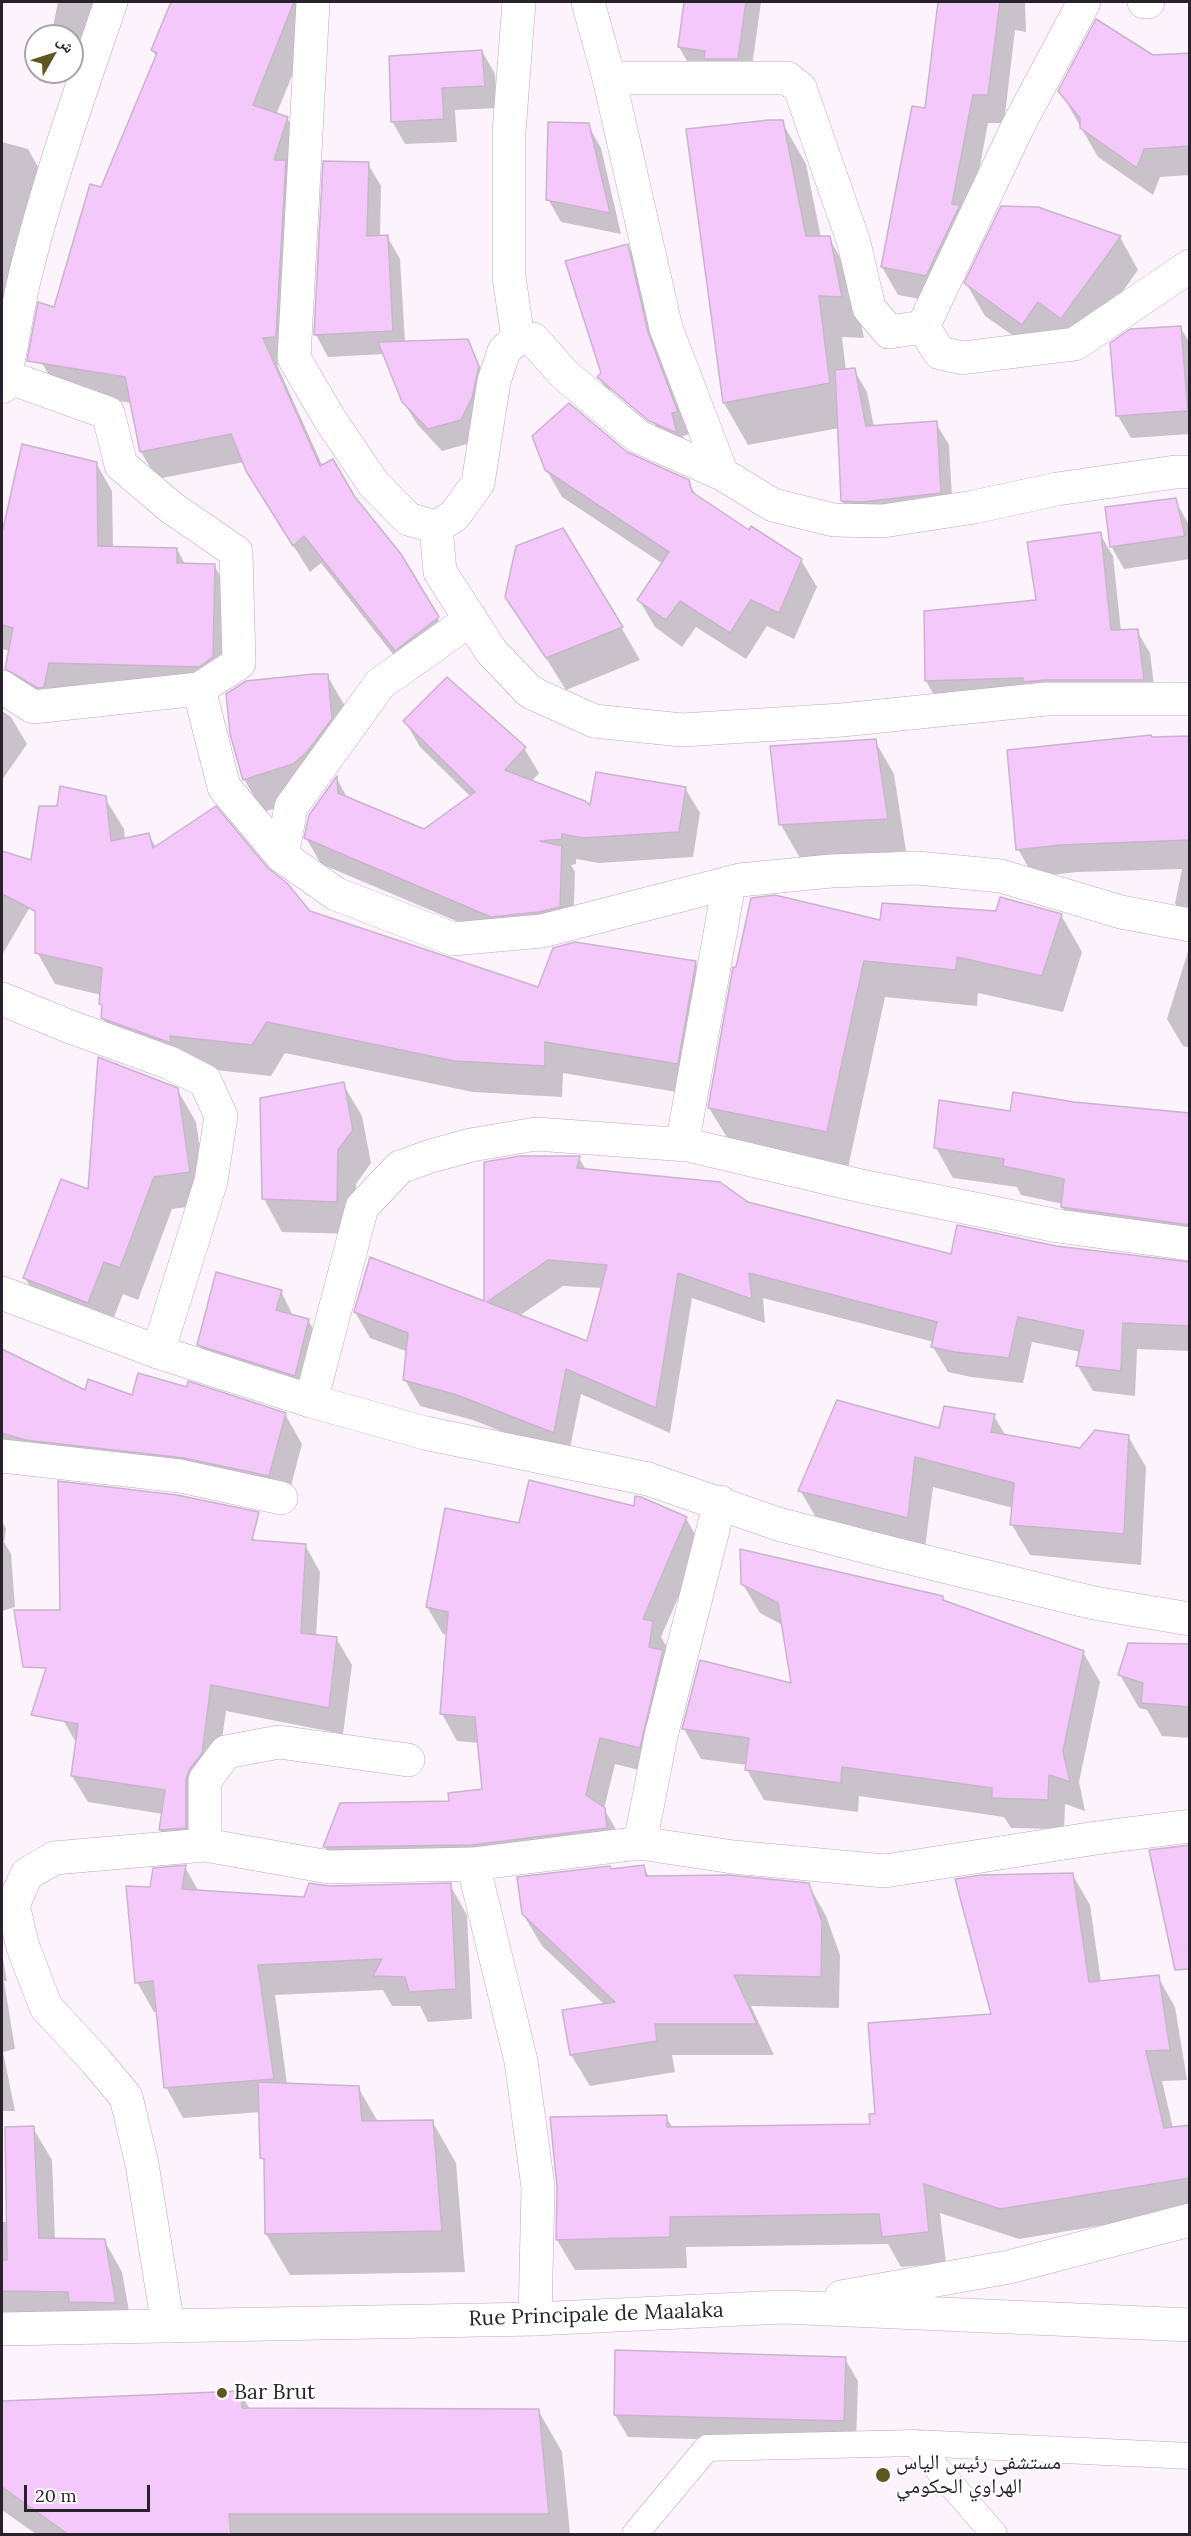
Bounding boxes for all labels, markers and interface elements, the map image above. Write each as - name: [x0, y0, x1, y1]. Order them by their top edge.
- north arrow: [24, 24, 84, 84]
- text: ش: [53, 31, 80, 57]
- street label: Rue Principale de Maalaka: [468, 2298, 724, 2332]
- place label: Bar Brut: [234, 2380, 315, 2406]
- marker: Bar Brut: [215, 2386, 229, 2400]
- place label: مستشفى رئيس الياس الهراوي الحكومي: [896, 2450, 1061, 2500]
- marker: مستشفى رئيس الياس الهراوي الحكومي: [874, 2466, 892, 2484]
- scale bar: [27, 2473, 153, 2511]
- text: 20 m: [35, 2484, 77, 2507]

